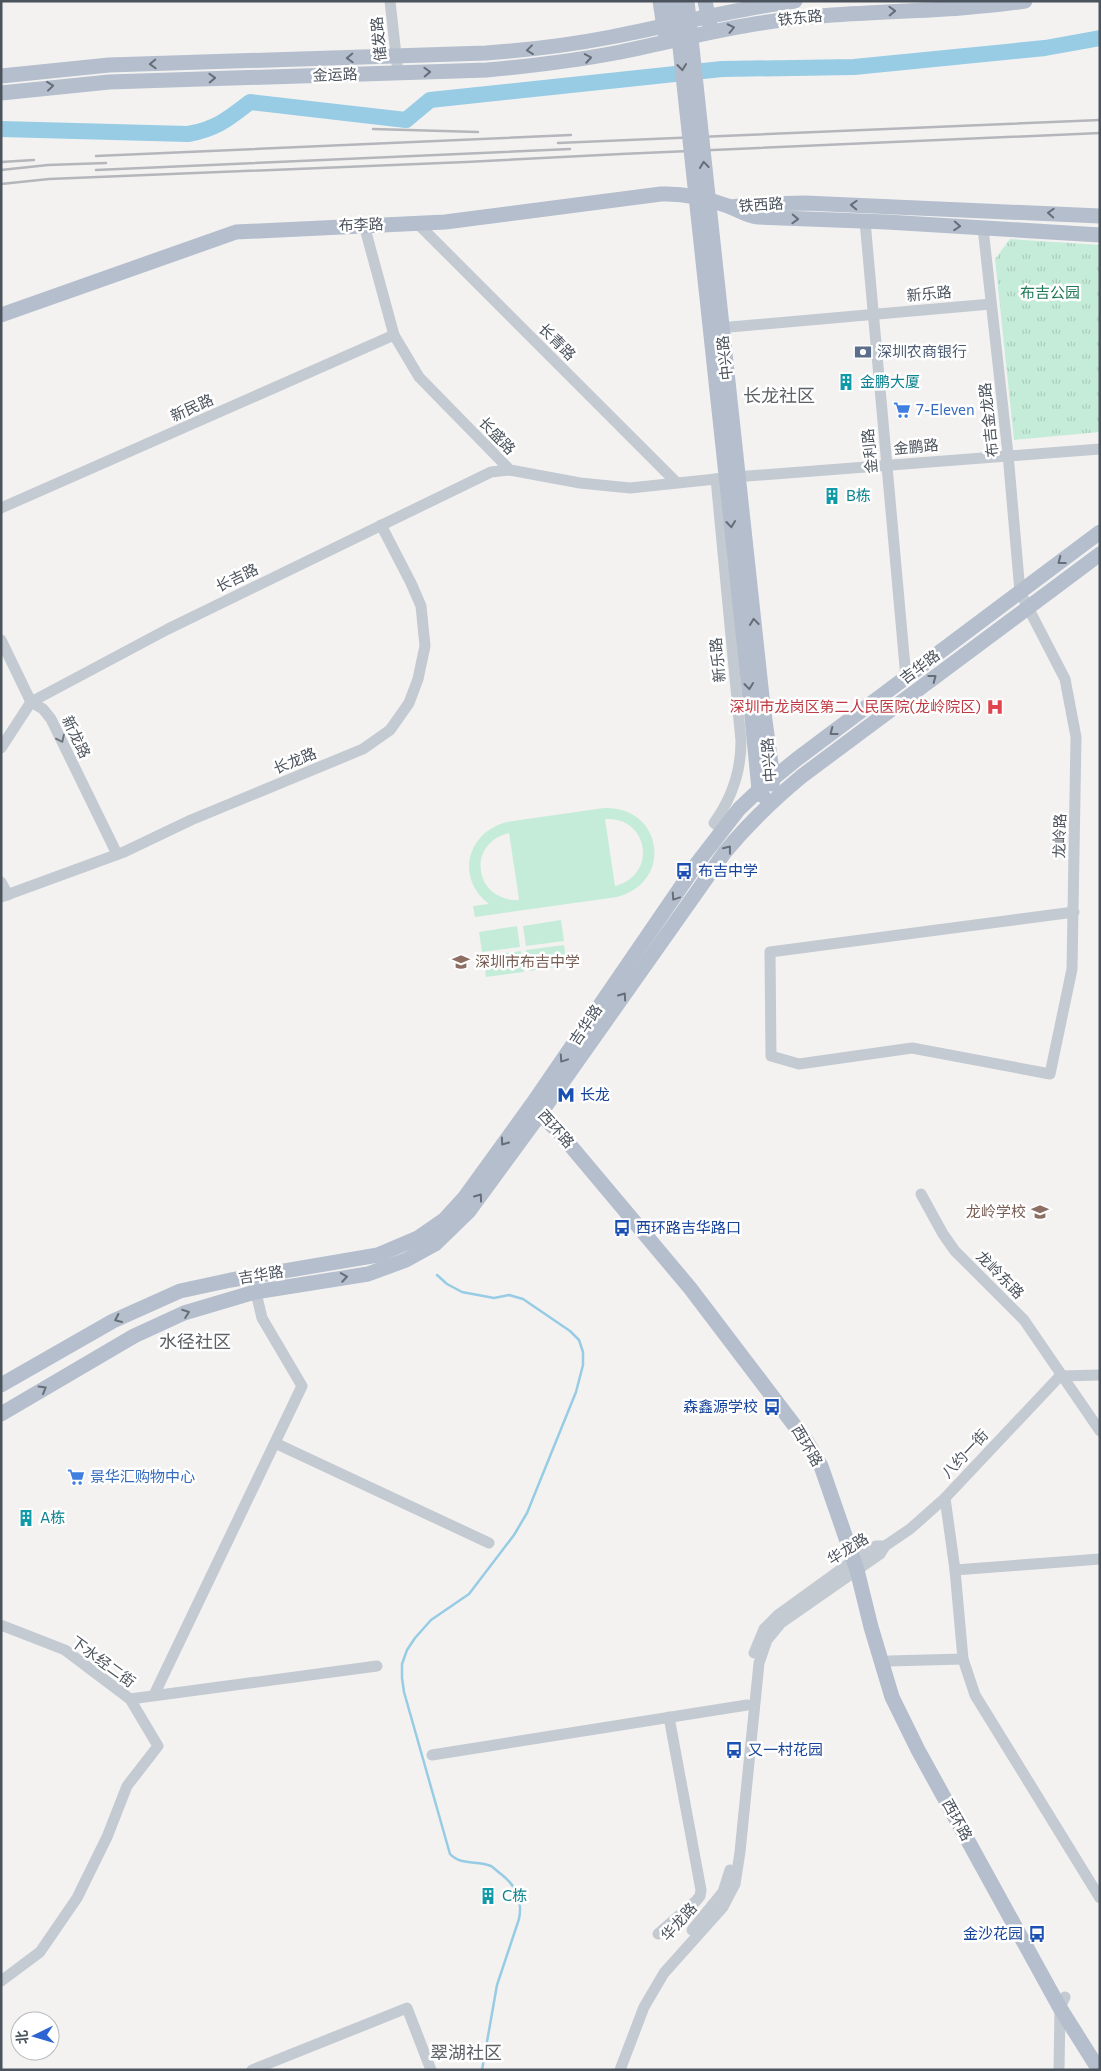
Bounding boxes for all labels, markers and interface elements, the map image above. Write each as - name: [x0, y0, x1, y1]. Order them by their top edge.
- street label: 铁东路: [777, 6, 823, 28]
- one-way arrow: [889, 6, 897, 16]
- street label: 储发路: [367, 16, 389, 62]
- one-way arrow: [727, 23, 735, 34]
- one-way arrow: [525, 44, 533, 55]
- one-way arrow: [346, 52, 354, 63]
- one-way arrow: [584, 53, 593, 63]
- one-way arrow: [148, 58, 156, 69]
- one-way arrow: [676, 63, 687, 71]
- street label: 金运路: [312, 64, 358, 84]
- one-way arrow: [423, 67, 431, 77]
- one-way arrow: [208, 73, 216, 84]
- one-way arrow: [46, 81, 54, 92]
- one-way arrow: [699, 161, 710, 169]
- street label: 铁西路: [738, 193, 784, 215]
- one-way arrow: [850, 200, 858, 210]
- one-way arrow: [1047, 208, 1055, 219]
- one-way arrow: [791, 213, 799, 224]
- street label: 布李路: [338, 214, 384, 234]
- one-way arrow: [953, 221, 961, 232]
- street label: 新乐路: [906, 282, 952, 304]
- park label: 布吉公园: [1020, 283, 1080, 301]
- street label: 长青路: [535, 319, 580, 364]
- street label: 中兴路: [713, 335, 735, 381]
- bank icon: 深圳农商银行: [853, 342, 873, 362]
- place label: 深圳农商银行: [877, 342, 967, 360]
- building icon: 金鹏大厦: [836, 372, 856, 392]
- place label: 金鹏大厦: [860, 372, 920, 390]
- street label: 布吉金龙路: [975, 382, 1001, 458]
- district label: 长龙社区: [743, 384, 815, 406]
- street label: 新民路: [167, 390, 216, 424]
- supermarket icon: 7-Eleven: [892, 400, 912, 420]
- place label: 7-Eleven: [916, 400, 975, 418]
- street label: 长盛路: [476, 413, 520, 458]
- street label: 金利路: [858, 428, 880, 474]
- street label: 金鹏路: [893, 435, 939, 457]
- building icon: B栋: [822, 486, 842, 506]
- place label: B栋: [846, 486, 871, 504]
- one-way arrow: [726, 521, 737, 529]
- one-way arrow: [1058, 556, 1067, 564]
- street label: 长吉路: [212, 559, 261, 595]
- one-way arrow: [749, 618, 760, 626]
- street label: 新乐路: [706, 637, 728, 683]
- street label: 吉华路: [896, 645, 943, 687]
- one-way arrow: [927, 675, 937, 684]
- one-way arrow: [743, 682, 754, 690]
- place label: 深圳市龙岗区第二人民医院(龙岭院区): [729, 697, 981, 715]
- hospital icon: 深圳市龙岗区第二人民医院(龙岭院区): [985, 697, 1005, 717]
- street label: 新龙路: [59, 712, 95, 761]
- one-way arrow: [830, 727, 839, 735]
- one-way arrow: [55, 734, 65, 743]
- street label: 中兴路: [757, 737, 779, 783]
- street label: 长龙路: [270, 743, 319, 777]
- street label: 龙岭路: [1050, 813, 1068, 859]
- one-way arrow: [722, 846, 731, 855]
- bus stop icon: 布吉中学: [674, 861, 694, 881]
- place label: 布吉中学: [698, 861, 758, 879]
- one-way arrow: [672, 891, 681, 900]
- school or university icon: 深圳市布吉中学: [451, 952, 471, 972]
- place label: 深圳市布吉中学: [475, 952, 580, 970]
- one-way arrow: [617, 992, 626, 1002]
- street label: 吉华路: [565, 1001, 605, 1048]
- one-way arrow: [560, 1054, 569, 1063]
- metro station icon: 长龙: [556, 1085, 576, 1105]
- place label: 长龙: [580, 1085, 610, 1103]
- street label: 西环路: [535, 1106, 578, 1151]
- one-way arrow: [502, 1136, 510, 1145]
- one-way arrow: [473, 1193, 482, 1203]
- place label: 龙岭学校: [966, 1202, 1026, 1220]
- school or university icon: 龙岭学校: [1030, 1202, 1050, 1222]
- bus stop icon: 西环路吉华路口: [612, 1218, 632, 1238]
- place label: 西环路吉华路口: [636, 1218, 741, 1236]
- street label: 龙岭东路: [973, 1247, 1028, 1302]
- street label: 吉华路: [237, 1262, 284, 1286]
- one-way arrow: [340, 1273, 349, 1283]
- one-way arrow: [182, 1309, 190, 1319]
- one-way arrow: [114, 1312, 123, 1323]
- district label: 水径社区: [159, 1330, 231, 1352]
- one-way arrow: [38, 1386, 47, 1396]
- place label: 森鑫源学校: [683, 1397, 758, 1415]
- bus stop icon: 森鑫源学校: [762, 1397, 782, 1417]
- street label: 西环路: [789, 1422, 827, 1469]
- street label: 八约一街: [937, 1425, 991, 1481]
- supermarket icon: 景华汇购物中心: [66, 1467, 86, 1487]
- place label: 景华汇购物中心: [90, 1467, 195, 1485]
- building icon: A栋: [16, 1508, 36, 1528]
- place label: A栋: [40, 1508, 65, 1526]
- street label: 华龙路: [824, 1529, 871, 1568]
- street label: 下水经二街: [68, 1632, 139, 1691]
- bus stop icon: 又一村花园: [724, 1740, 744, 1760]
- place label: 又一村花园: [748, 1740, 823, 1758]
- street label: 西环路: [939, 1795, 977, 1844]
- building icon: C栋: [478, 1886, 498, 1906]
- place label: C栋: [502, 1886, 527, 1904]
- street label: 华龙路: [657, 1899, 700, 1944]
- place label: 金沙花园: [963, 1924, 1023, 1942]
- bus stop icon: 金沙花园: [1027, 1924, 1047, 1944]
- north arrow: [10, 2011, 60, 2061]
- text: 北: [12, 2029, 31, 2045]
- district label: 翠湖社区: [430, 2041, 502, 2063]

